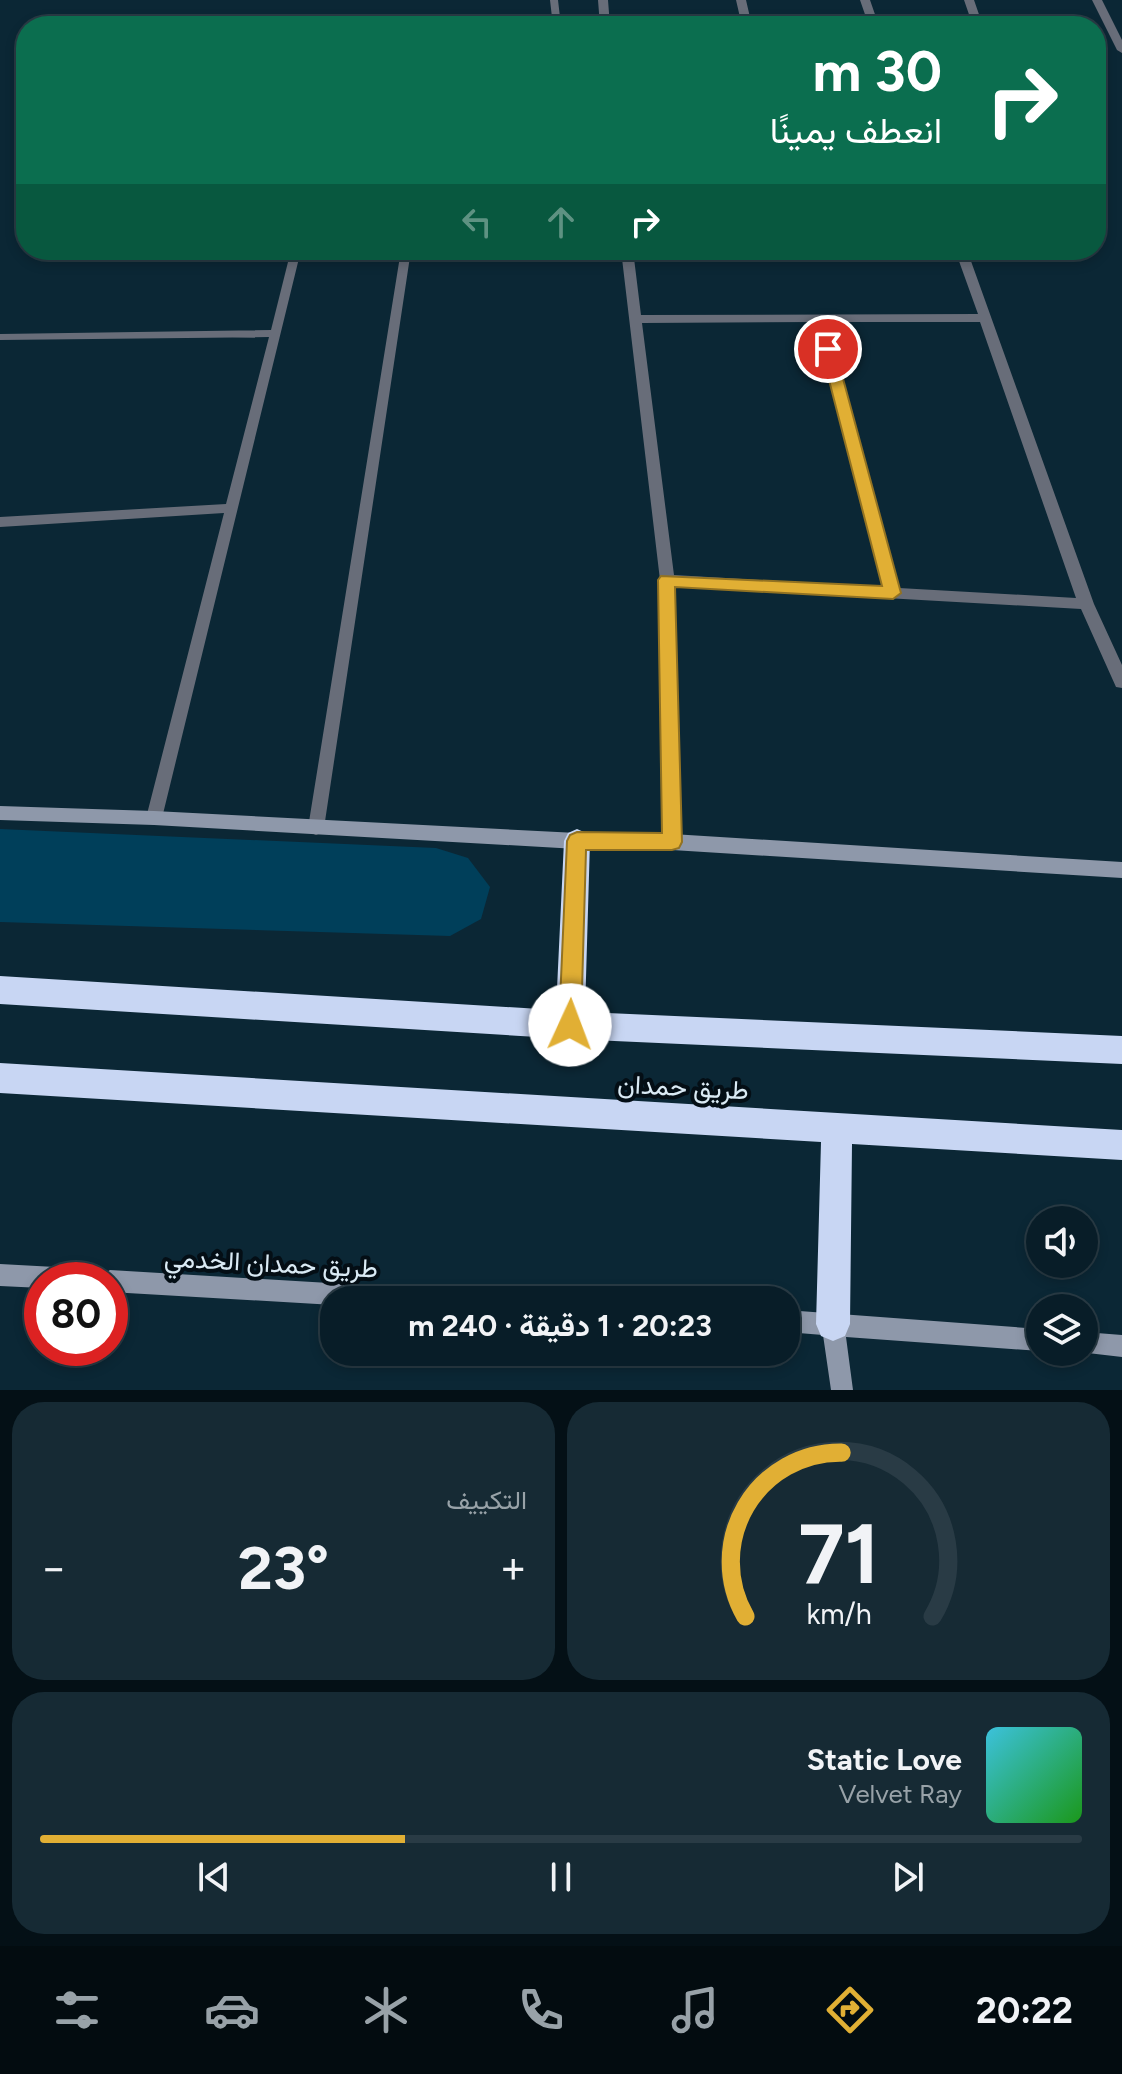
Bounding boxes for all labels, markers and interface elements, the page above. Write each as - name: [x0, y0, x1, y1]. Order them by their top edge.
- text: 30 m: [812, 38, 942, 105]
- icon: right: [970, 48, 1074, 152]
- text: انعطف يمينًا: [770, 109, 942, 152]
- icon: left: [455, 200, 499, 244]
- icon: ahead: [539, 200, 583, 244]
- icon: right: [623, 200, 667, 244]
- pin: [794, 315, 862, 383]
- icon: arrive: [806, 327, 850, 371]
- position arrow: [528, 983, 612, 1067]
- street label: طريق حمدان: [617, 1068, 749, 1106]
- map controls: [1026, 1206, 1098, 1366]
- button: sound: [1026, 1206, 1098, 1278]
- street label: طريق حمدان الخدمي: [163, 1241, 379, 1290]
- speed limit sign: 80: [24, 1262, 128, 1366]
- button: layers: [1026, 1294, 1098, 1366]
- text: 20:23 · 1 دقيقة · 240 m: [408, 1307, 712, 1344]
- text: التكييف: [446, 1484, 527, 1516]
- text: 71: [798, 1504, 879, 1604]
- text: 23°: [238, 1532, 329, 1604]
- text: −: [40, 1541, 67, 1594]
- text: +: [500, 1541, 527, 1594]
- text: km/h: [806, 1597, 871, 1631]
- text: Static Love: [807, 1741, 962, 1778]
- text: Velvet Ray: [838, 1778, 962, 1810]
- icon: previous: [192, 1855, 236, 1899]
- icon: pause: [539, 1855, 583, 1899]
- icon: next: [886, 1855, 930, 1899]
- icon: filters: [49, 1982, 105, 2038]
- icon: car: [204, 1982, 260, 2038]
- icon: climate: [358, 1982, 414, 2038]
- icon: phone: [513, 1982, 569, 2038]
- icon: music: [667, 1982, 723, 2038]
- icon: directions: [822, 1982, 878, 2038]
- text: 20:22: [976, 1989, 1073, 2032]

